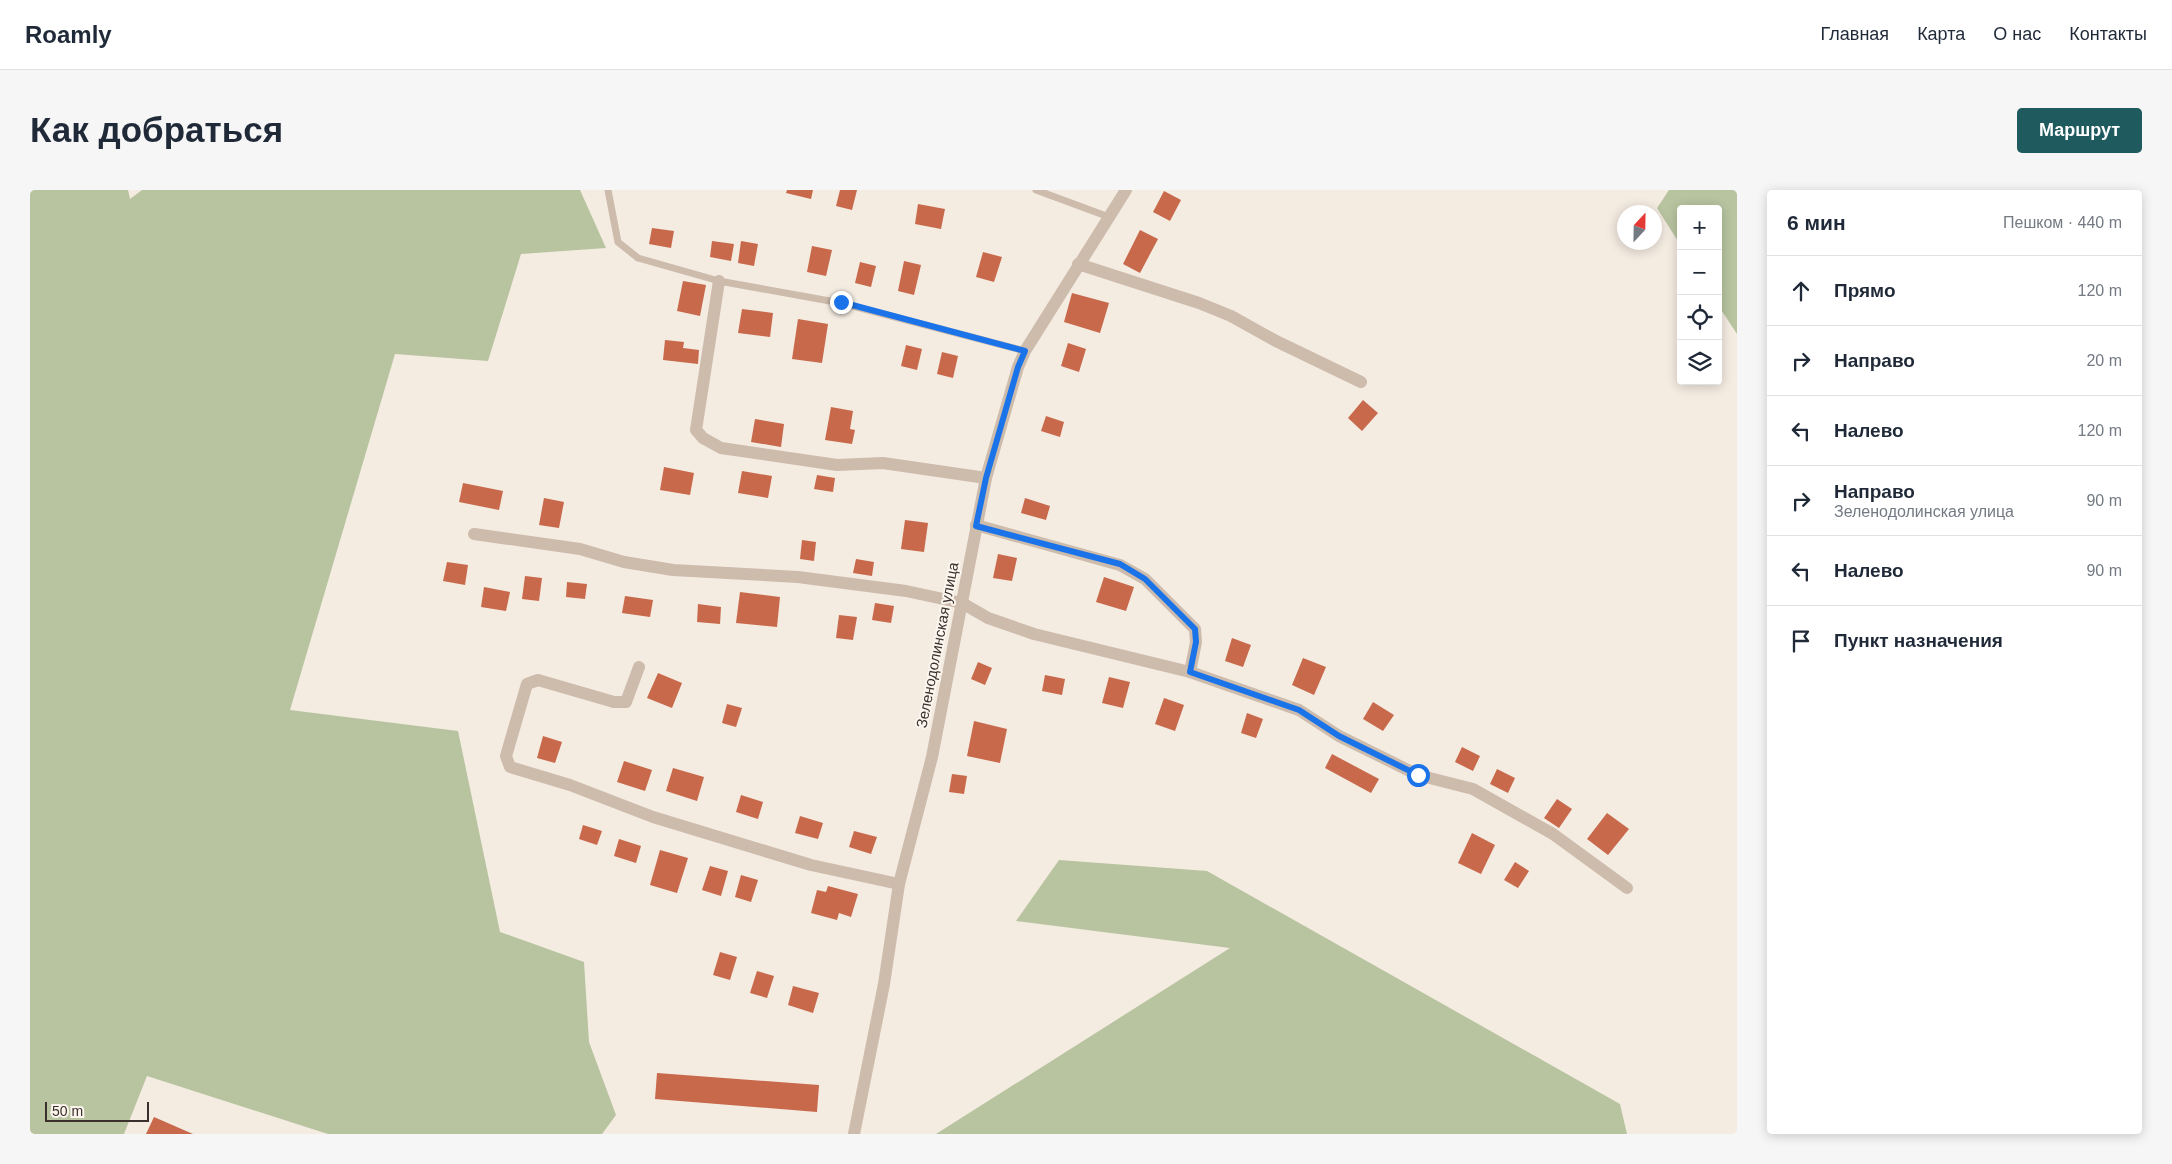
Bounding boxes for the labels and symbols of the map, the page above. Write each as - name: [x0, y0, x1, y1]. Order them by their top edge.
- north arrow: [1617, 205, 1662, 250]
- route end: [830, 291, 853, 314]
- street label: Зеленодолинская улица: [913, 560, 962, 729]
- route start: [1407, 764, 1430, 787]
- scale bar: [45, 1099, 149, 1122]

